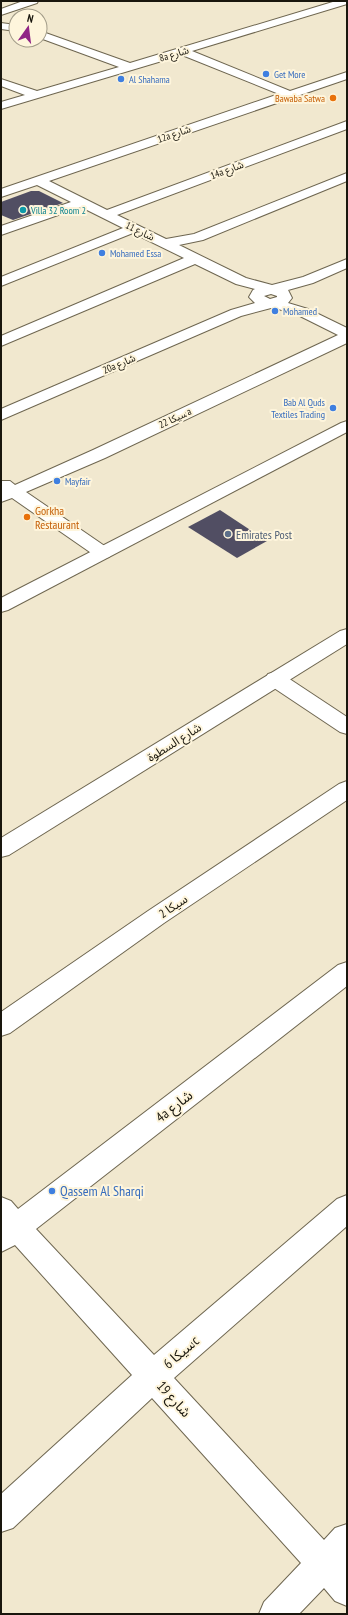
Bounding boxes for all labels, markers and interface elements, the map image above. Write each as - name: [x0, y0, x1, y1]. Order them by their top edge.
- north arrow: [8, 8, 48, 48]
- text: N: [26, 11, 35, 26]
- street label: 8a شارع: [158, 43, 191, 66]
- place label: Get More: [274, 68, 305, 81]
- marker: Get More: [261, 69, 271, 79]
- place label: Al Shahama: [129, 73, 170, 86]
- marker: Al Shahama: [116, 74, 126, 84]
- place label: Bawaba Satwa: [275, 92, 325, 105]
- marker: Bawaba Satwa: [328, 93, 338, 103]
- street label: 12a شارع: [156, 122, 193, 147]
- street label: 14a شارع: [209, 158, 246, 183]
- place label: Villa 32 Room 2: [30, 204, 86, 217]
- marker: Villa 32 Room 2: [18, 205, 28, 215]
- street label: شارع 11: [123, 218, 157, 245]
- place label: Mohamed Essa: [110, 247, 161, 260]
- marker: Mohamed Essa: [97, 248, 107, 258]
- place label: Mohamed: [283, 305, 317, 318]
- marker: Mohamed: [270, 306, 280, 316]
- street label: 20a شارع: [101, 351, 138, 378]
- place label: Bab Al Quds Textiles Trading: [271, 396, 326, 421]
- marker: Bab Al Quds Textiles Trading: [328, 403, 338, 413]
- street label: سيكا 22a: [157, 405, 193, 431]
- place label: Mayfair: [65, 475, 91, 488]
- marker: Mayfair: [52, 476, 62, 486]
- place label: Gorkha Restaurant: [35, 503, 80, 532]
- marker: Gorkha Restaurant: [22, 512, 32, 522]
- place label: Emirates Post: [236, 527, 293, 542]
- marker: Emirates Post: [223, 529, 233, 539]
- street label: شارع السطوة: [144, 719, 205, 766]
- street label: سيكا 2: [156, 891, 190, 921]
- street label: 4a شارع: [152, 1086, 197, 1128]
- place label: Qassem Al Sharqi: [60, 1182, 144, 1200]
- marker: Qassem Al Sharqi: [47, 1186, 57, 1196]
- street label: سيكا 6c: [159, 1332, 203, 1372]
- street label: شارع 19: [151, 1377, 195, 1422]

